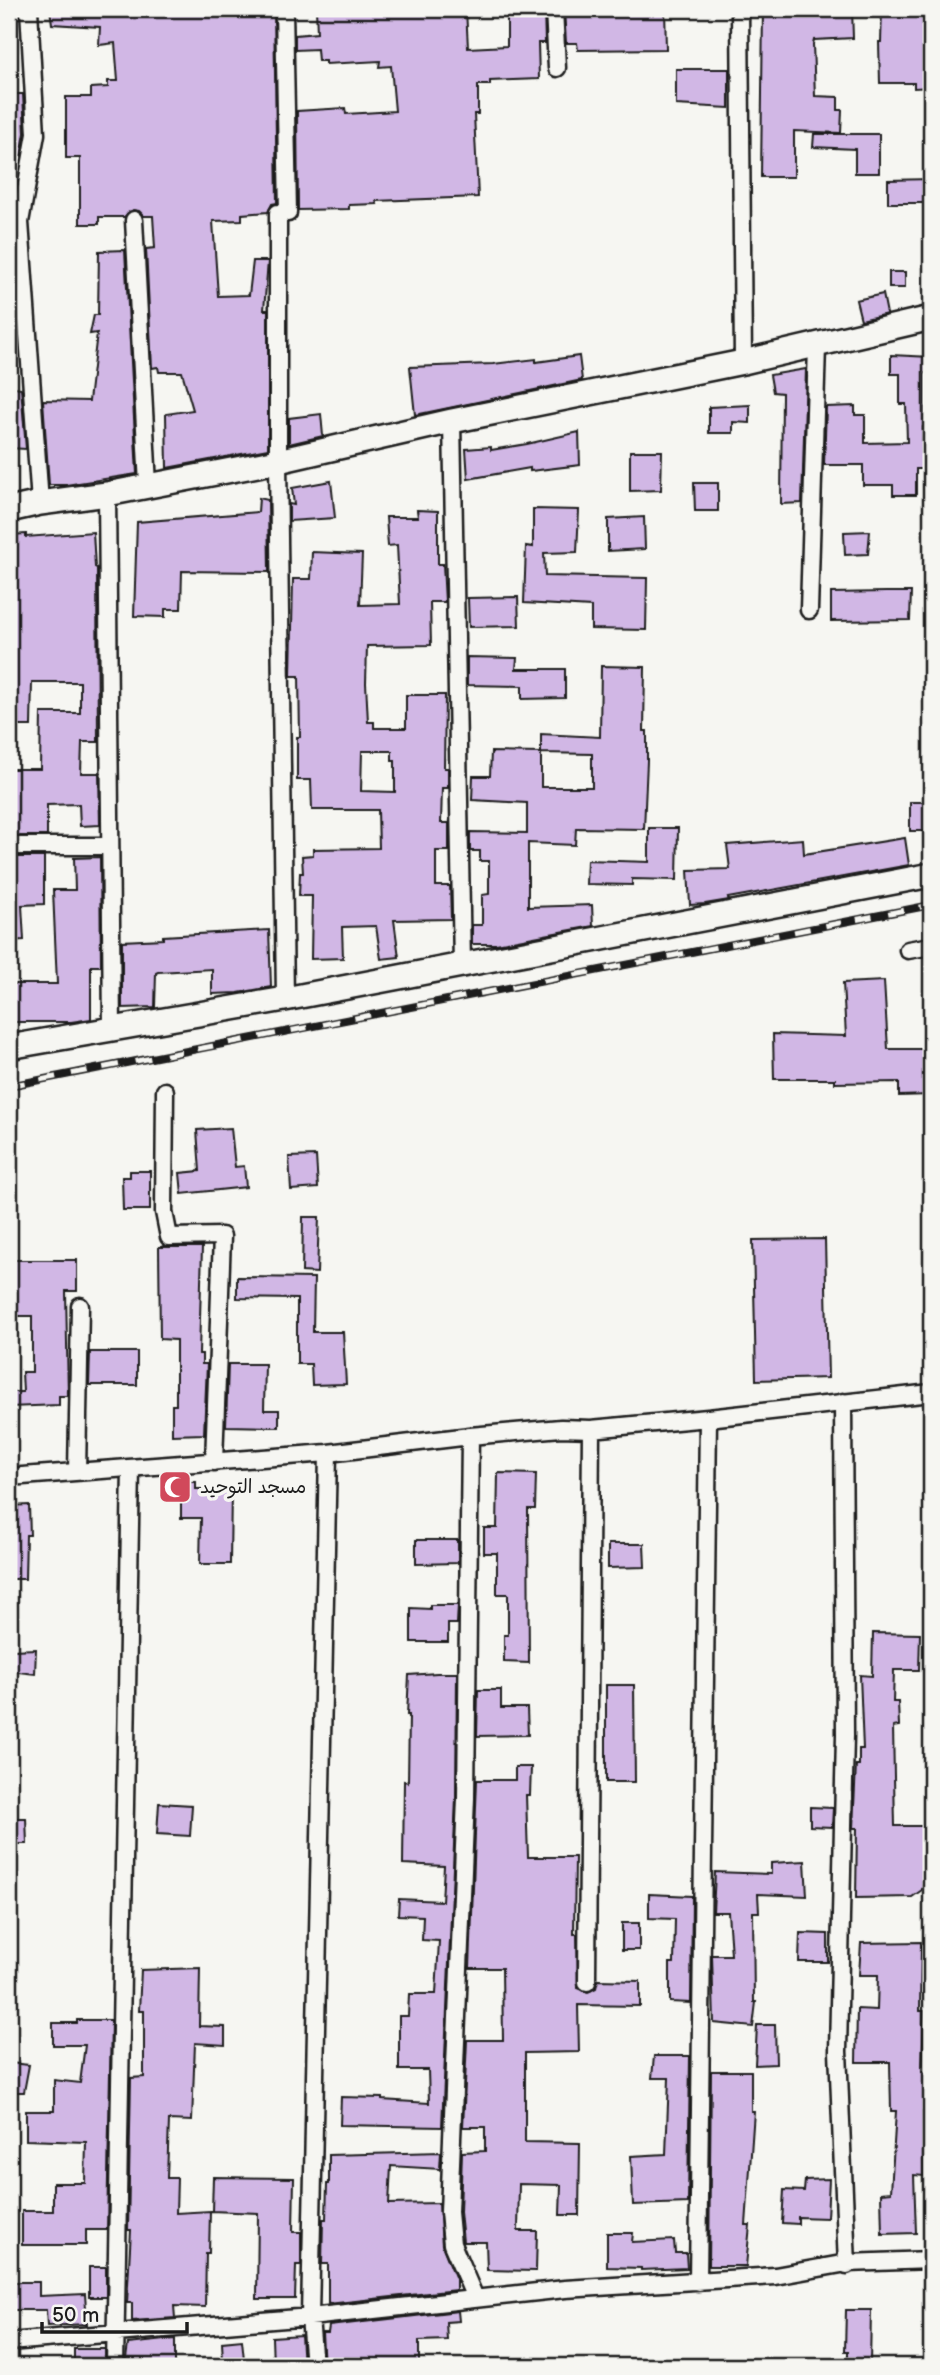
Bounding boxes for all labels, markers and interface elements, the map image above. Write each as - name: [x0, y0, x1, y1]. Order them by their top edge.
- mosque icon: مسجد التوحيد: [156, 1468, 194, 1506]
- place label: مسجد التوحيد: [200, 1476, 306, 1499]
- scale bar: [42, 2291, 187, 2335]
- text: 50 m: [52, 2303, 99, 2328]

